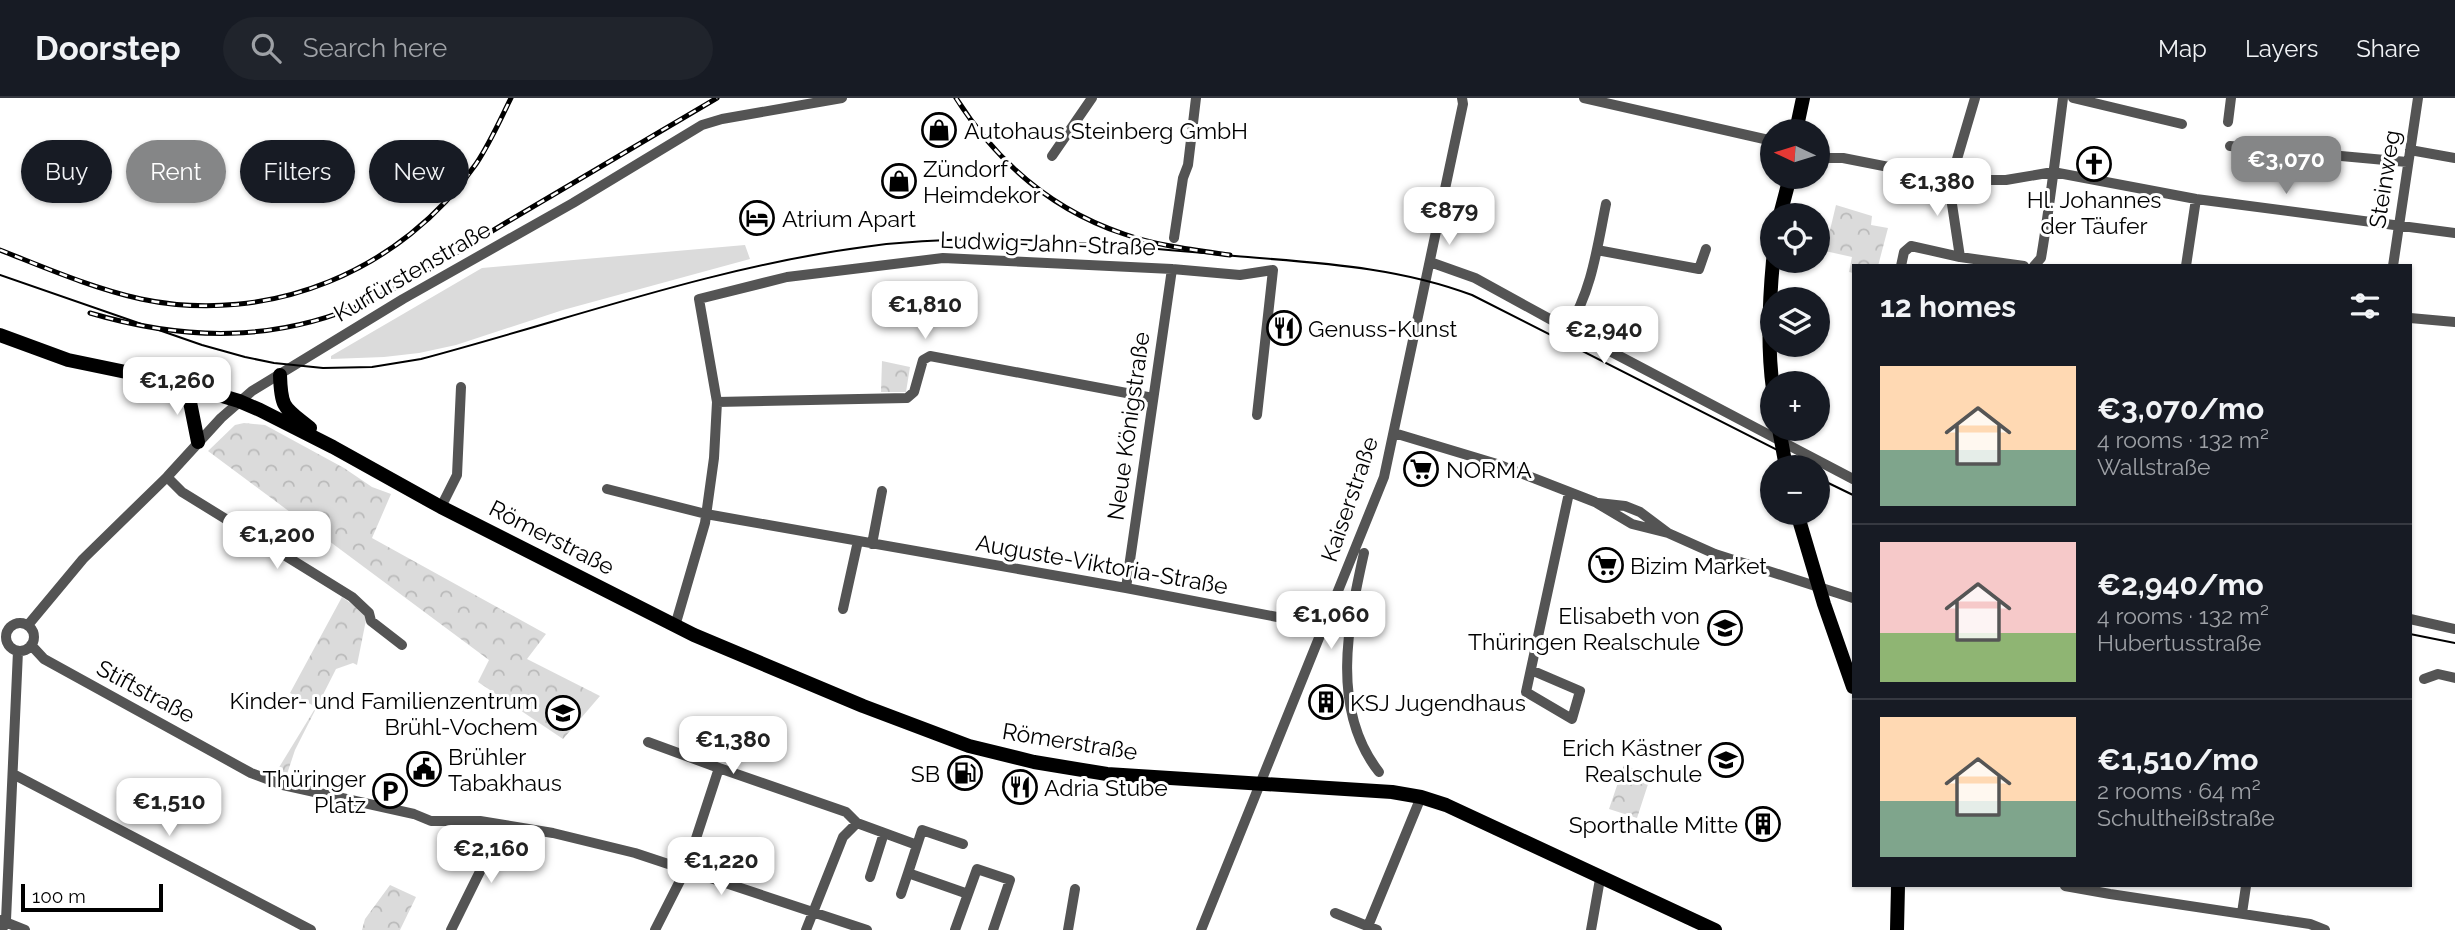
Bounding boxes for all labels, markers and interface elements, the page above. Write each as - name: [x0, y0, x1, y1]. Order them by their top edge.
- search box: [223, 17, 713, 80]
- text: Doorstep: [35, 29, 181, 68]
- icon: search: [247, 29, 285, 67]
- text: Search here: [303, 33, 447, 63]
- text: Map: [2158, 34, 2207, 63]
- text: Layers: [2245, 34, 2318, 63]
- text: Share: [2356, 34, 2420, 63]
- shop icon: Autohaus Steinberg GmbH: [920, 111, 958, 149]
- place label: Autohaus Steinberg GmbH: [964, 117, 1248, 144]
- north arrow: [1760, 119, 1830, 189]
- map controls: [1760, 119, 1830, 525]
- street label: Steinweg: [2363, 128, 2405, 230]
- pin: €3,070: [2229, 136, 2343, 196]
- chip: Buy: [21, 140, 112, 203]
- chip: Rent: [126, 140, 226, 203]
- chip: Filters: [240, 140, 355, 203]
- chip: New: [369, 140, 469, 203]
- church icon: Hl. Johannes der Täufer: [2075, 145, 2113, 183]
- text: €3,070: [2247, 145, 2325, 172]
- place label: Zündorf Heimdekor: [923, 155, 1041, 208]
- pin: €1,380: [1880, 158, 1994, 218]
- shop icon: Zündorf Heimdekor: [880, 162, 918, 200]
- text: €1,380: [1899, 167, 1975, 194]
- place label: Hl. Johannes der Täufer: [2027, 186, 2161, 239]
- pin: €879: [1408, 188, 1490, 247]
- text: €879: [1420, 196, 1478, 223]
- hotel icon: Atrium Apart: [738, 199, 776, 237]
- button: locate: [1760, 203, 1830, 273]
- place label: Atrium Apart: [782, 205, 916, 232]
- street label: Kurfürstenstraße: [329, 215, 495, 327]
- street label: Ludwig-Jahn-Straße: [940, 226, 1156, 260]
- pin: €1,810: [868, 282, 982, 341]
- button: layers: [1760, 287, 1830, 357]
- icon: filters: [2346, 287, 2384, 325]
- text: 12 homes: [1880, 289, 2016, 324]
- text: €1,810: [888, 290, 962, 317]
- pin: €2,940: [1547, 306, 1661, 366]
- restaurant icon: Genuss-Kunst: [1265, 309, 1303, 347]
- place label: Genuss-Kunst: [1308, 315, 1458, 342]
- text: €2,940: [1565, 315, 1643, 342]
- street label: Neue Königstraße: [1101, 330, 1155, 522]
- pin: €1,260: [120, 358, 234, 417]
- text: €1,260: [139, 366, 215, 393]
- button: +: [1760, 371, 1830, 441]
- text: €3,070/mo: [2097, 391, 2264, 426]
- icon: home: [1936, 394, 2020, 478]
- text: 4 rooms · 132 m²: [2097, 426, 2269, 453]
- street label: Kaiserstraße: [1315, 433, 1383, 565]
- supermarket icon: NORMA: [1402, 450, 1440, 488]
- text: Wallstraße: [2097, 453, 2210, 480]
- button: −: [1760, 455, 1830, 525]
- place label: NORMA: [1446, 456, 1532, 483]
- street label: Römerstraße: [485, 494, 619, 580]
- pin: €1,200: [220, 512, 334, 571]
- text: €1,200: [239, 520, 315, 547]
- street label: Auguste-Viktoria-Straße: [974, 529, 1230, 599]
- supermarket icon: Bizim Market: [1587, 546, 1625, 584]
- place label: Bizim Market: [1630, 552, 1767, 579]
- text: €2,940/mo: [2097, 567, 2264, 602]
- icon: home: [1936, 570, 2020, 654]
- pin: €1,060: [1274, 592, 1388, 651]
- text: €1,060: [1292, 600, 1370, 627]
- place label: Elisabeth von Thüringen Realschule: [1468, 602, 1700, 655]
- text: 4 rooms · 132 m²: [2097, 602, 2269, 629]
- school or university icon: Elisabeth von Thüringen Realschule: [1706, 609, 1744, 647]
- text: Hubertusstraße: [2097, 629, 2261, 656]
- street label: Stiftstraße: [92, 654, 200, 728]
- building icon: KSJ Jugendhaus: [1307, 683, 1345, 721]
- place label: Kinder- und Familienzentrum Brühl-Vochem: [230, 687, 538, 740]
- place label: KSJ Jugendhaus: [1350, 689, 1526, 716]
- school or university icon: Kinder- und Familienzentrum Brühl-Vochem: [544, 694, 582, 732]
- pin: €1,380: [676, 716, 790, 776]
- street label: Römerstraße: [1000, 717, 1140, 765]
- text: €1,380: [695, 725, 771, 752]
- place label: Erich Kästner Realschule: [1562, 734, 1702, 787]
- school or university icon: Erich Kästner Realschule: [1707, 741, 1745, 779]
- text: €1,510/mo: [2097, 742, 2258, 777]
- place label: Brühler Tabakhaus: [448, 743, 562, 796]
- icon: home: [1936, 745, 2020, 829]
- public building icon: Brühler Tabakhaus: [405, 750, 443, 788]
- fuel station icon: SB: [946, 754, 984, 792]
- place label: SB: [911, 760, 940, 787]
- place label: Thüringer Platz: [263, 765, 366, 818]
- restaurant icon: Adria Stube: [1001, 768, 1039, 806]
- parking icon: Thüringer Platz: [371, 772, 409, 810]
- place label: Adria Stube: [1044, 774, 1168, 801]
- text: 2 rooms · 64 m²: [2097, 777, 2261, 804]
- pin: €1,510: [112, 778, 226, 838]
- text: €1,510: [132, 787, 206, 814]
- text: Schultheißstraße: [2097, 804, 2275, 831]
- building icon: Sporthalle Mitte: [1744, 805, 1782, 843]
- place label: Sporthalle Mitte: [1569, 811, 1738, 838]
- pin: €2,160: [434, 826, 548, 885]
- text: €2,160: [453, 834, 529, 861]
- pin: €1,220: [664, 838, 778, 897]
- text: €1,220: [683, 846, 759, 873]
- scale bar: [21, 881, 163, 913]
- text: 100 m: [32, 885, 86, 907]

